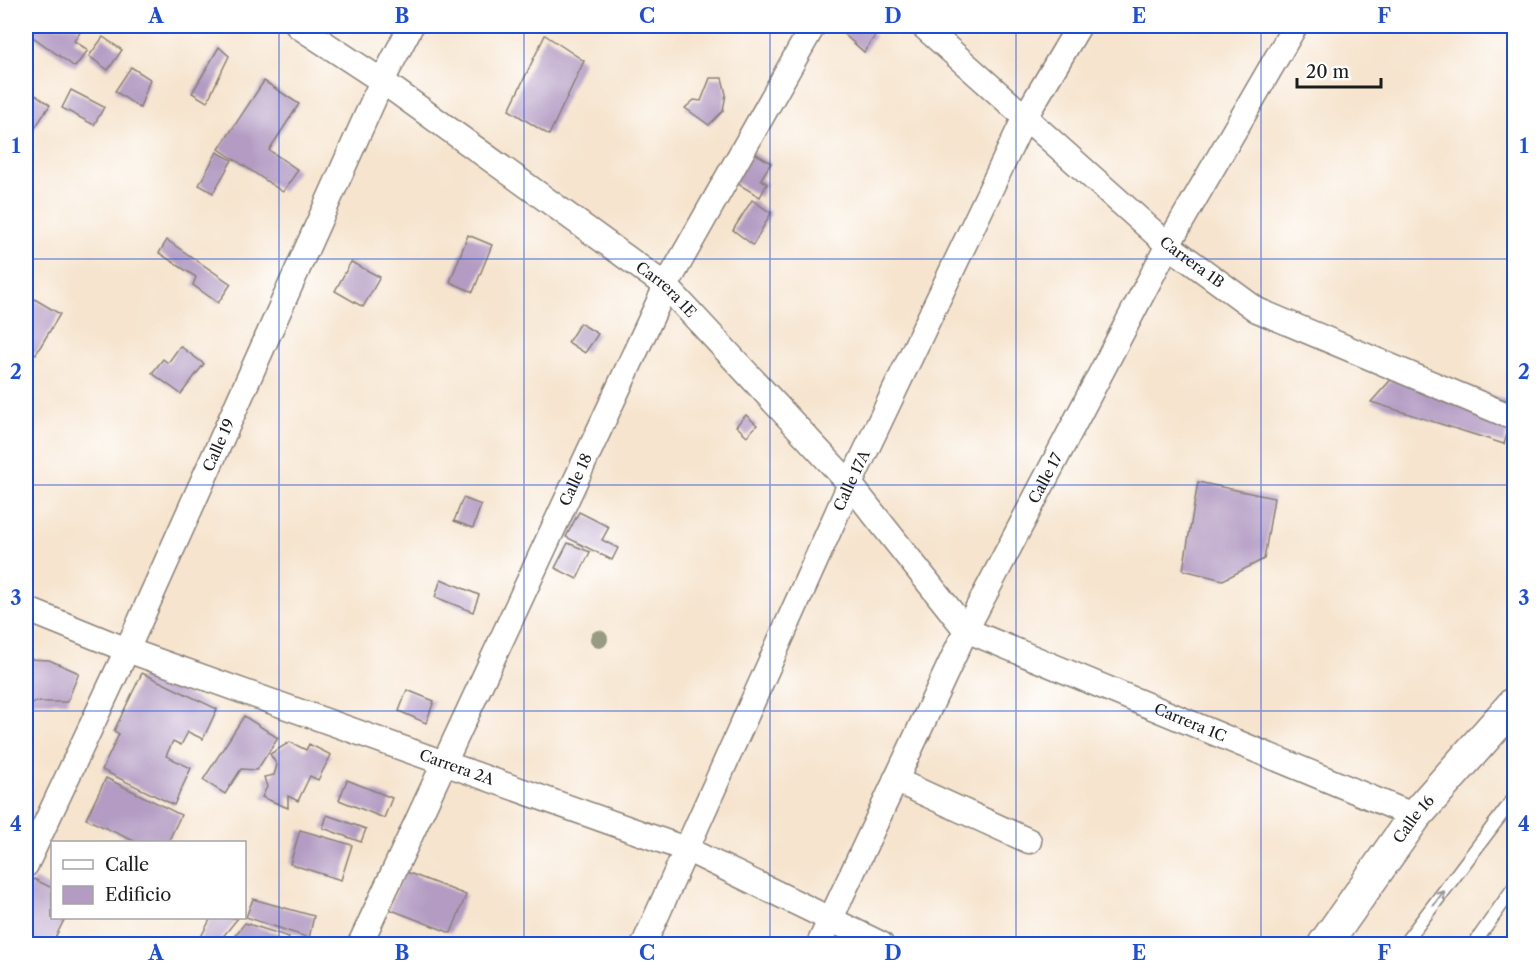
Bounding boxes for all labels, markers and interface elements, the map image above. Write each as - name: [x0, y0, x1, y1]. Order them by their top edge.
- text: A: [147, 4, 164, 28]
- text: B: [395, 4, 410, 28]
- text: C: [639, 4, 655, 28]
- text: D: [884, 4, 902, 28]
- text: E: [1132, 4, 1146, 28]
- text: F: [1377, 4, 1391, 28]
- scale bar: [1297, 51, 1381, 89]
- text: 20 m: [1306, 61, 1350, 83]
- text: 1: [12, 134, 21, 158]
- text: 1: [1520, 134, 1529, 158]
- street label: Carrera 1B: [1156, 232, 1228, 292]
- street label: Carrera 1E: [632, 257, 700, 321]
- text: 2: [10, 360, 22, 384]
- text: 2: [1518, 360, 1530, 384]
- street label: Calle 19: [198, 416, 238, 474]
- street label: Calle 17A: [829, 446, 874, 514]
- street label: Calle 17: [1024, 449, 1067, 507]
- street label: Calle 18: [555, 450, 596, 509]
- text: 3: [10, 586, 22, 610]
- text: 3: [1518, 586, 1530, 610]
- street label: Carrera 1C: [1151, 699, 1229, 746]
- street label: Carrera 2A: [417, 745, 498, 789]
- street label: Calle 16: [1389, 791, 1438, 847]
- text: 4: [10, 812, 22, 836]
- text: 4: [1518, 812, 1530, 836]
- legend: [51, 841, 246, 919]
- text: Calle: [105, 854, 149, 876]
- text: Edificio: [105, 884, 171, 906]
- one-way arrow: [1433, 890, 1446, 906]
- text: A: [147, 941, 164, 965]
- text: B: [395, 941, 410, 965]
- text: C: [639, 941, 655, 965]
- text: D: [884, 941, 902, 965]
- text: E: [1132, 941, 1146, 965]
- text: F: [1377, 941, 1391, 965]

